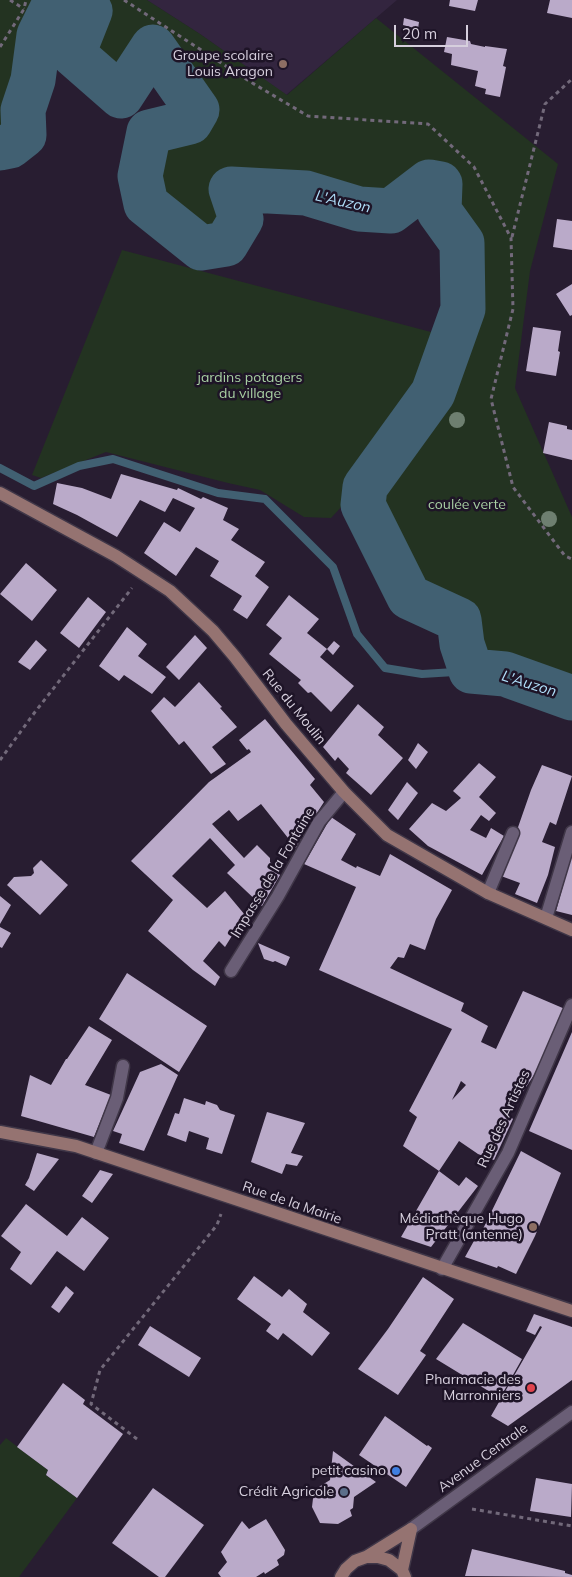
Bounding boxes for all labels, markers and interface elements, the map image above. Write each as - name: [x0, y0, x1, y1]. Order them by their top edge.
- scale bar: [397, 15, 471, 47]
- text: 20 m: [402, 24, 437, 43]
- place label: Groupe scolaire Louis Aragon: [173, 48, 273, 80]
- marker: Groupe scolaire Louis Aragon: [277, 58, 289, 70]
- water label: L'Auzon: [314, 187, 372, 217]
- park label: jardins potagers du village: [198, 370, 302, 402]
- park label: coulée verte: [428, 497, 506, 513]
- street label: Rue du Moulin: [258, 666, 330, 748]
- water label: L'Auzon: [500, 667, 558, 701]
- street label: Impasse de la Fontaine: [227, 805, 319, 941]
- street label: Rue des Artistes: [474, 1067, 534, 1171]
- street label: Rue de la Mairie: [240, 1178, 344, 1228]
- place label: Médiathèque Hugo Pratt (antenne): [400, 1211, 523, 1244]
- marker: Médiathèque Hugo Pratt (antenne): [527, 1221, 539, 1233]
- place label: Pharmacie des Marronniers: [425, 1372, 521, 1404]
- marker: Pharmacie des Marronniers: [525, 1382, 537, 1394]
- street label: Avenue Centrale: [435, 1420, 531, 1496]
- place label: petit casino: [311, 1463, 386, 1479]
- marker: petit casino: [390, 1465, 402, 1477]
- place label: Crédit Agricole: [239, 1484, 334, 1500]
- marker: Crédit Agricole: [338, 1486, 350, 1498]

